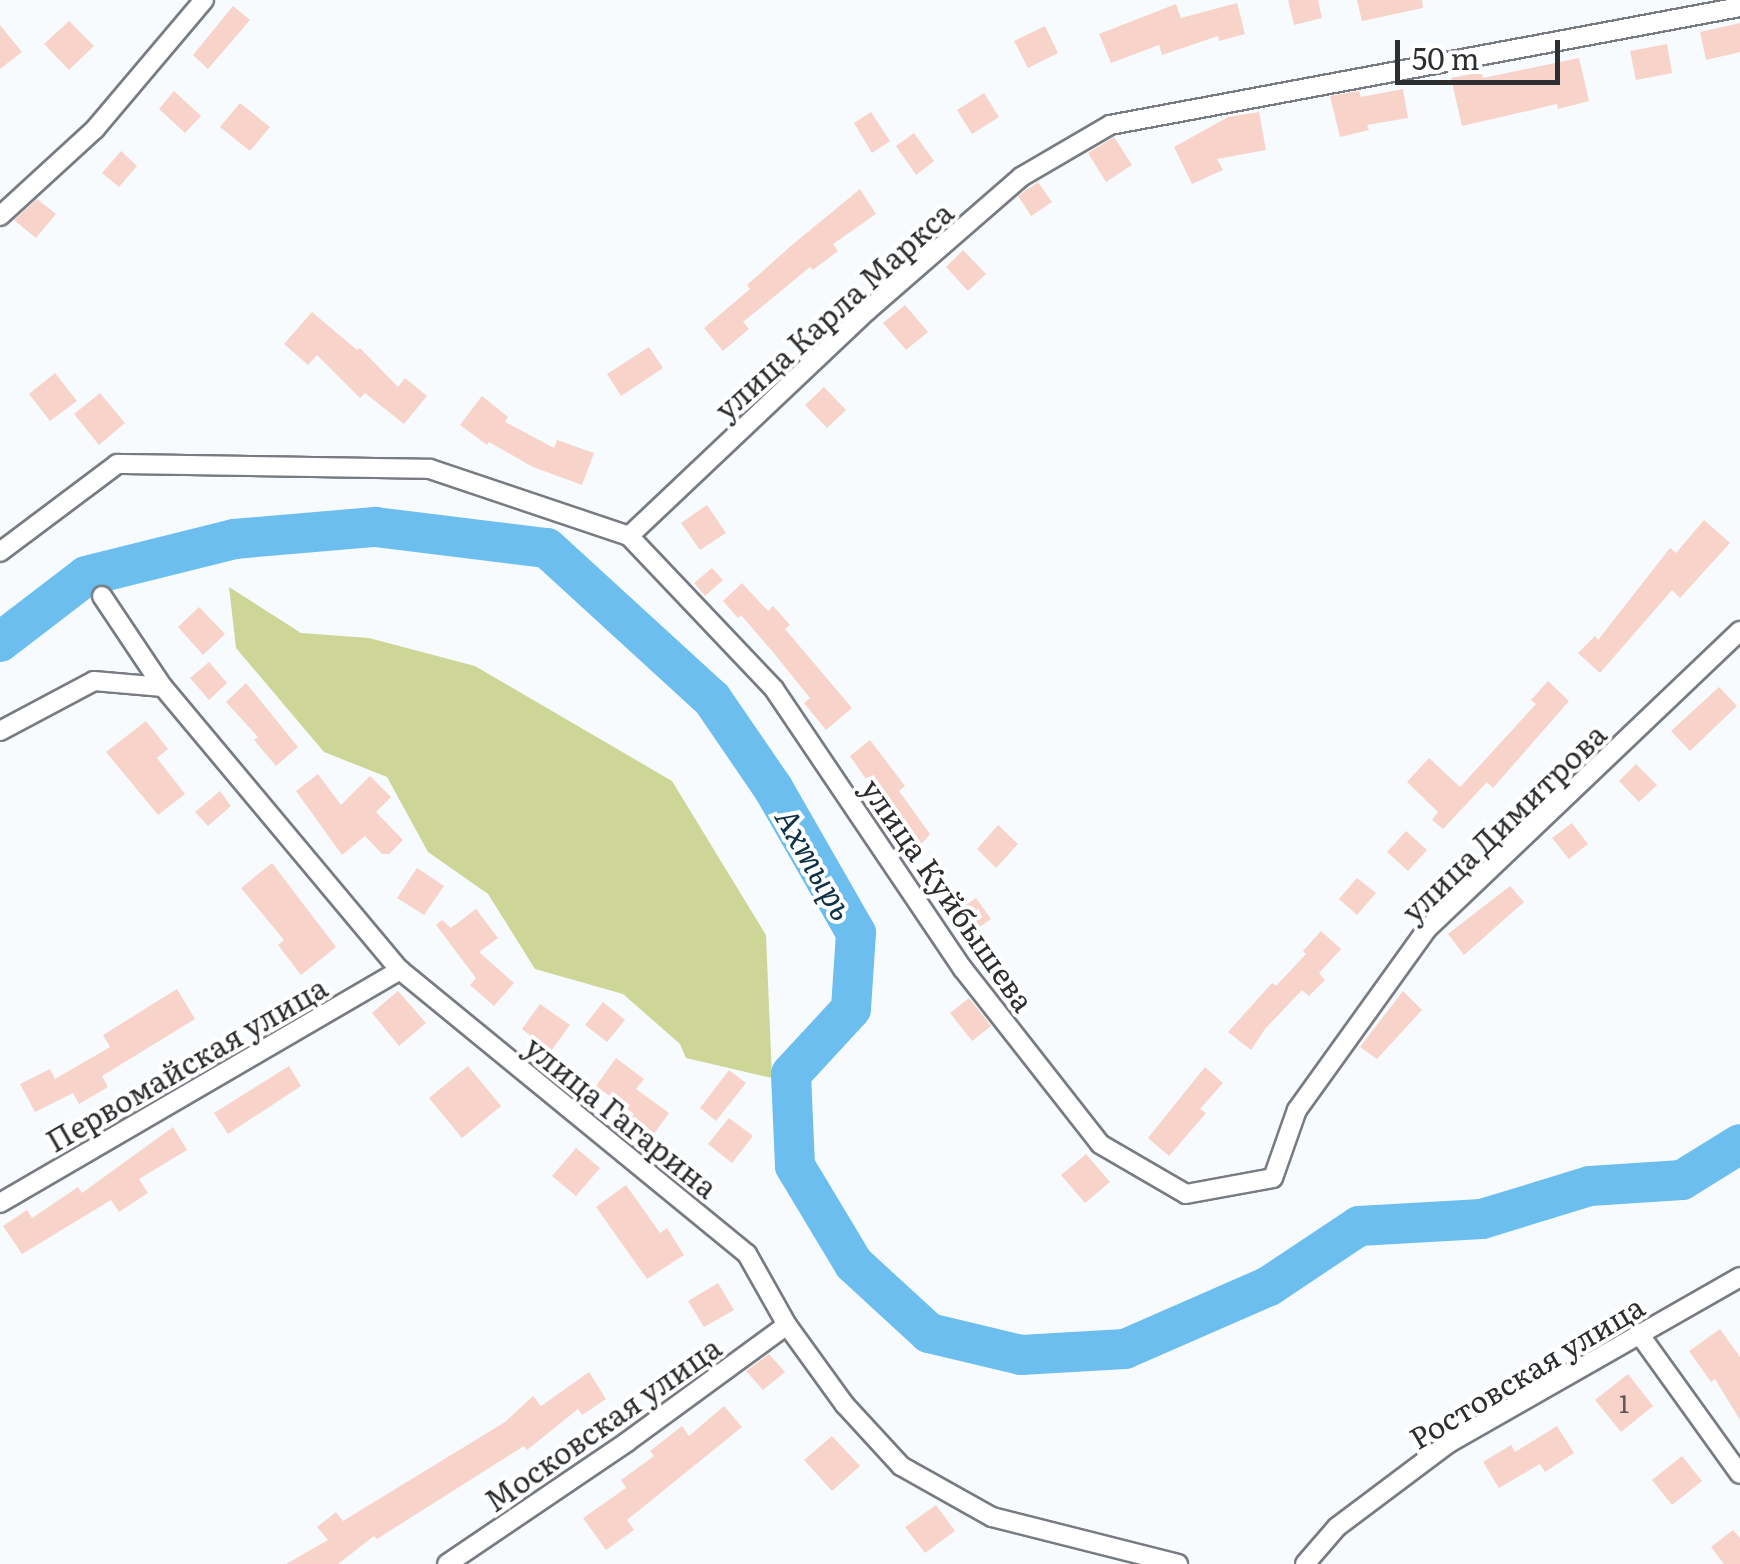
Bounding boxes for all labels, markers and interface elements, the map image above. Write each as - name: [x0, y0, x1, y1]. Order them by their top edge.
- scale bar: [1400, 20, 1565, 82]
- text: 50 m: [1412, 35, 1480, 79]
- street label: улица Карла Маркса: [706, 194, 960, 426]
- street label: улица Димитрова: [1393, 715, 1613, 929]
- street label: улица Куйбышева: [855, 771, 1043, 1017]
- water label: Ахтырь: [769, 800, 863, 926]
- street label: Первомайская улица: [39, 968, 333, 1158]
- street label: улица Гагарина: [519, 1027, 725, 1205]
- street label: Ростовская улица: [1402, 1287, 1650, 1455]
- street label: Московская улица: [477, 1328, 727, 1518]
- house number: 1: [1619, 1388, 1629, 1418]

